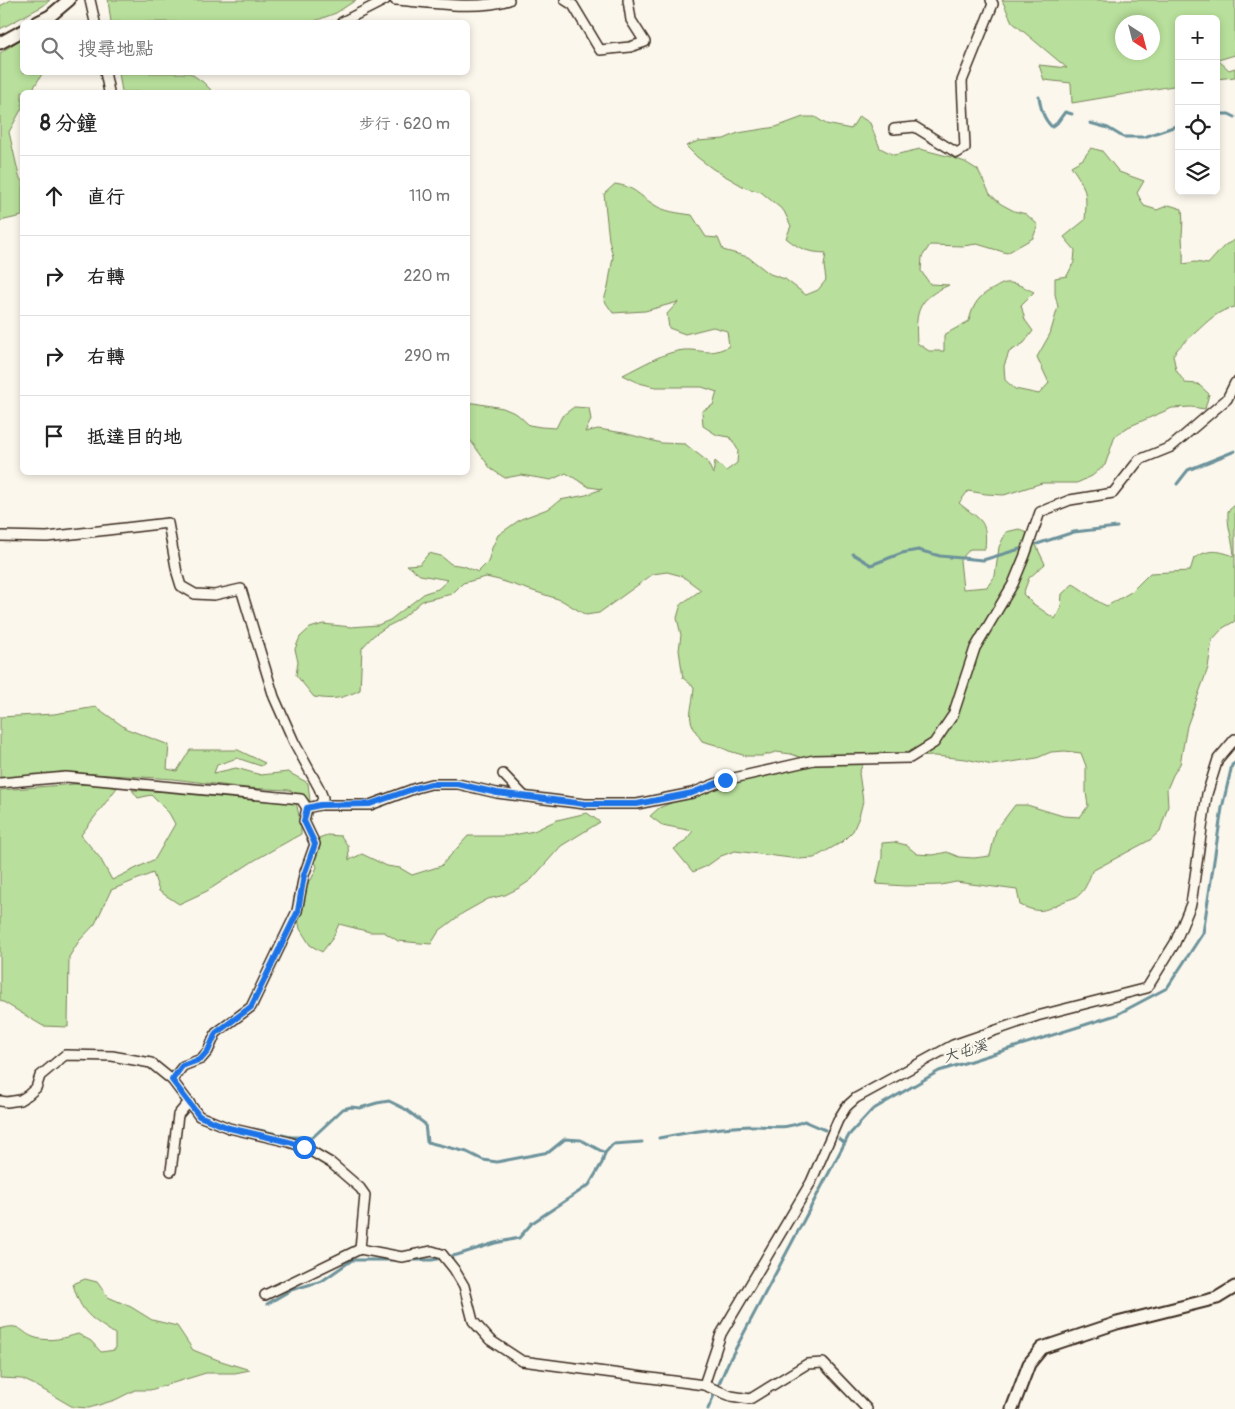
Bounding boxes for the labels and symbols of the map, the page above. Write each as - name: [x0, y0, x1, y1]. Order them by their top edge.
- north arrow: [1115, 15, 1160, 60]
- route end: [714, 769, 737, 792]
- water label: 大屯溪: [941, 1036, 990, 1067]
- route start: [293, 1136, 316, 1159]

